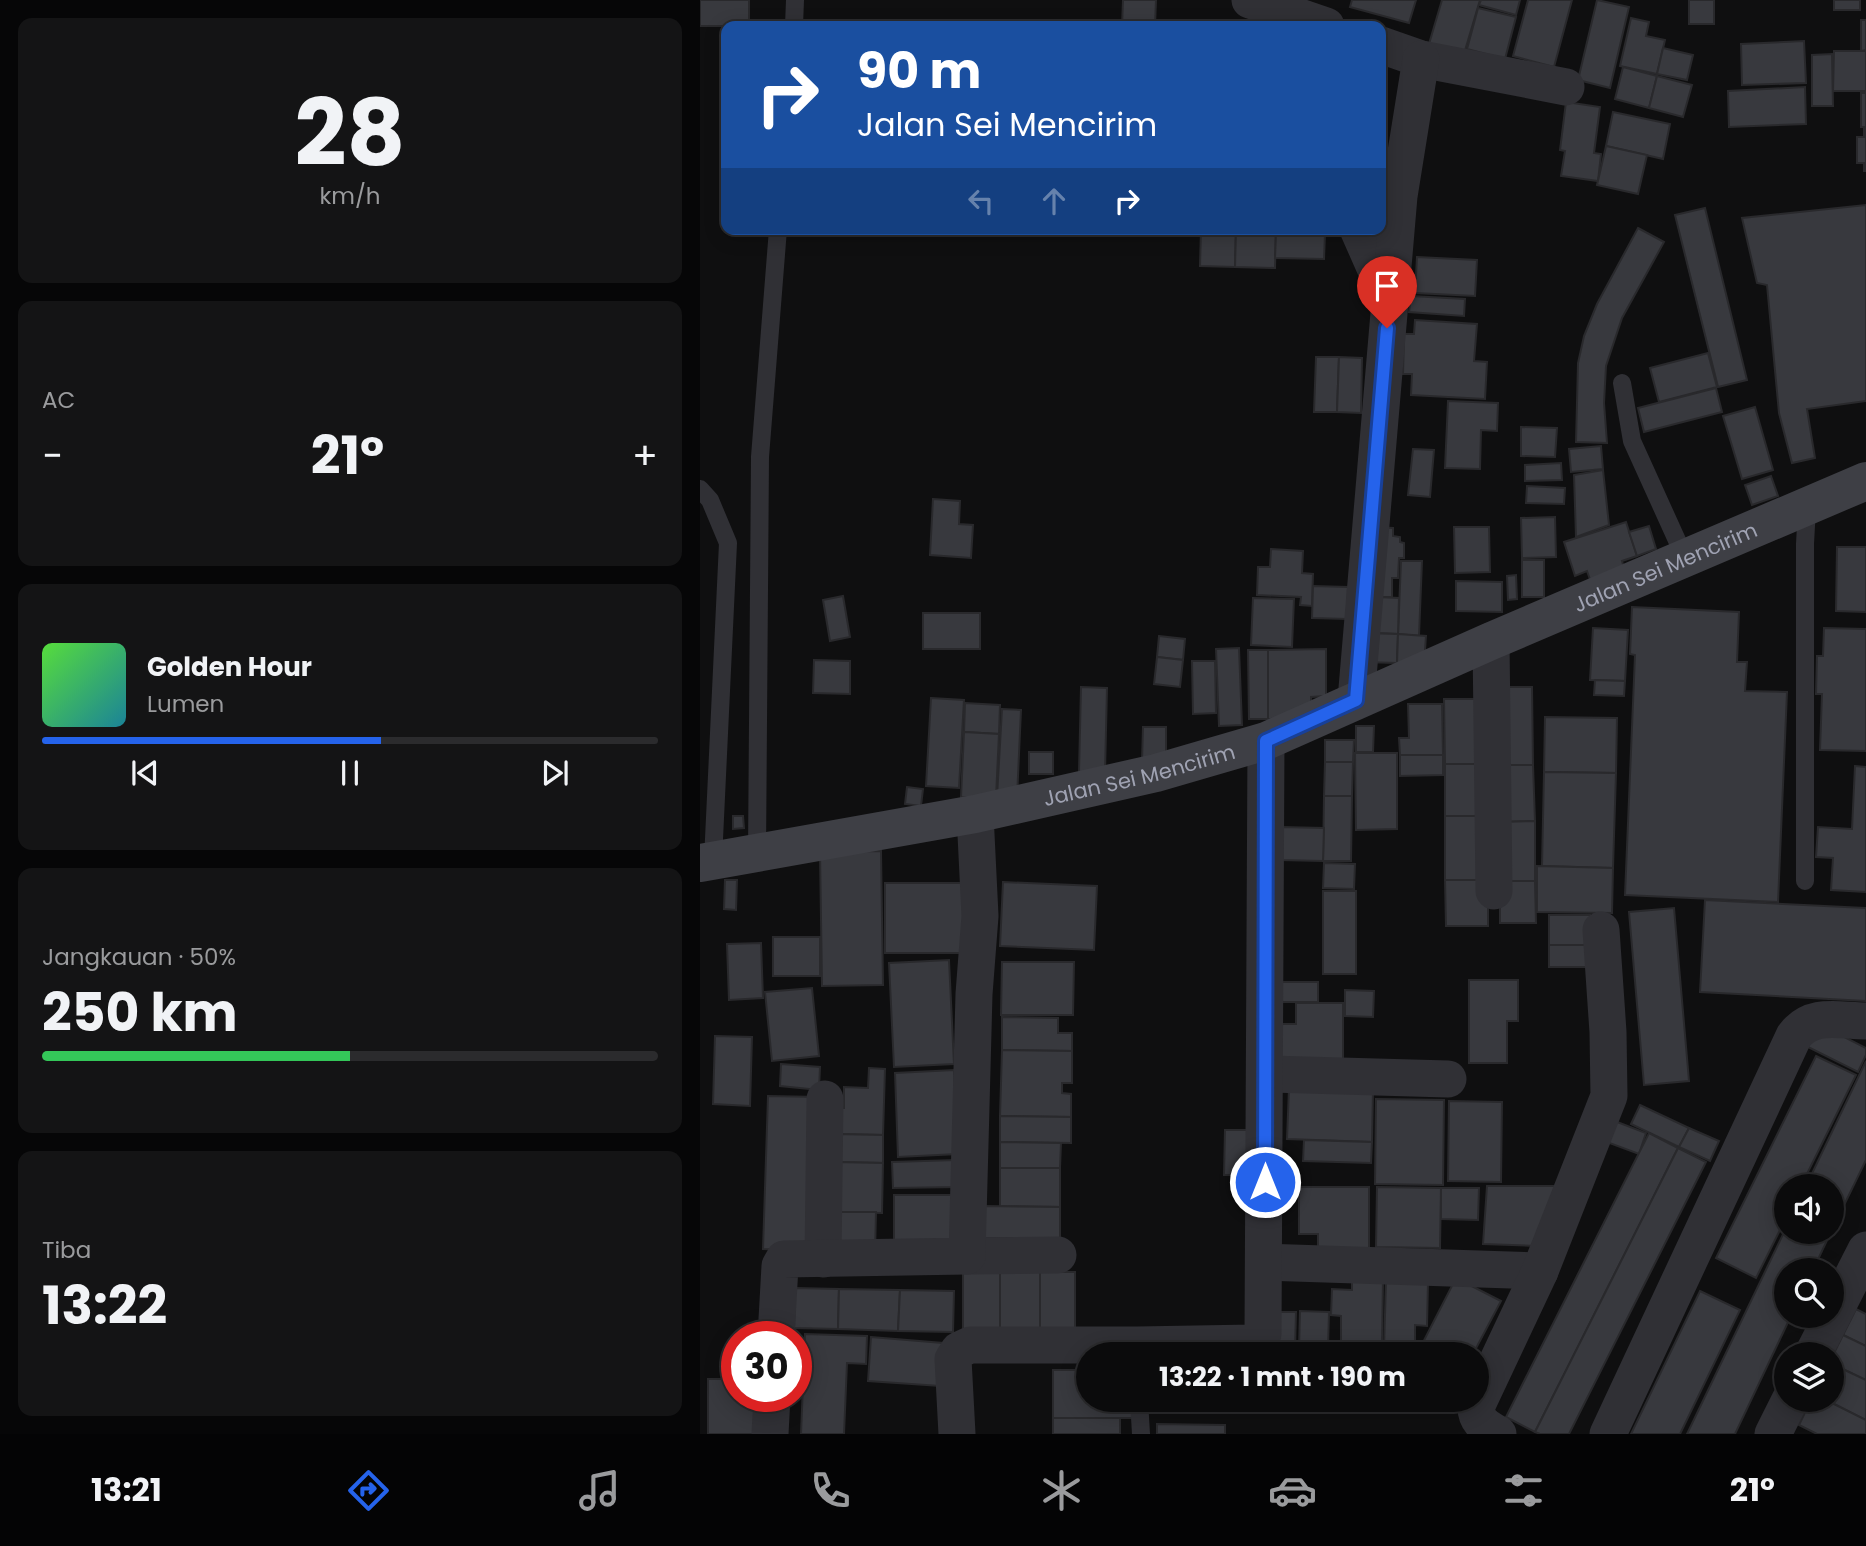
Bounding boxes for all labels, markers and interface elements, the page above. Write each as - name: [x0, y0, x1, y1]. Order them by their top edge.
- text: 90 m: [857, 37, 981, 105]
- icon: right: [742, 49, 833, 140]
- text: 28: [295, 69, 405, 197]
- text: Jalan Sei Mencirim: [857, 102, 1157, 147]
- text: km/h: [319, 180, 381, 212]
- icon: left: [962, 182, 1000, 220]
- icon: ahead: [1035, 182, 1073, 220]
- icon: right: [1108, 182, 1146, 220]
- pin: [1357, 256, 1417, 328]
- icon: arrive: [1368, 267, 1406, 305]
- text: AC: [42, 384, 75, 416]
- text: 21°: [311, 419, 384, 492]
- text: −: [42, 429, 63, 482]
- text: +: [632, 429, 658, 482]
- street label: Jalan Sei Mencirim: [1569, 515, 1761, 619]
- text: Golden Hour: [147, 649, 312, 685]
- text: Lumen: [147, 688, 224, 720]
- street label: Jalan Sei Mencirim: [1040, 736, 1238, 813]
- icon: previous: [126, 754, 164, 792]
- icon: pause: [331, 754, 369, 792]
- icon: next: [536, 754, 574, 792]
- text: Jangkauan · 50%: [42, 941, 236, 973]
- text: 250 km: [42, 976, 238, 1049]
- position arrow: [1228, 1145, 1302, 1219]
- map controls: [1774, 1174, 1844, 1412]
- button: sound: [1774, 1174, 1844, 1244]
- text: Tiba: [42, 1234, 91, 1266]
- button: search: [1774, 1258, 1844, 1328]
- text: 13:22: [42, 1269, 167, 1342]
- speed limit sign: 30: [721, 1321, 812, 1412]
- button: layers: [1774, 1342, 1844, 1412]
- text: 13:22 · 1 mnt · 190 m: [1159, 1359, 1406, 1395]
- icon: directions: [344, 1466, 393, 1515]
- icon: music: [575, 1466, 624, 1515]
- icon: phone: [806, 1466, 855, 1515]
- icon: climate: [1037, 1466, 1086, 1515]
- icon: car: [1268, 1466, 1317, 1515]
- icon: filters: [1499, 1466, 1548, 1515]
- text: 13:21: [91, 1467, 162, 1512]
- text: 21°: [1730, 1467, 1775, 1512]

